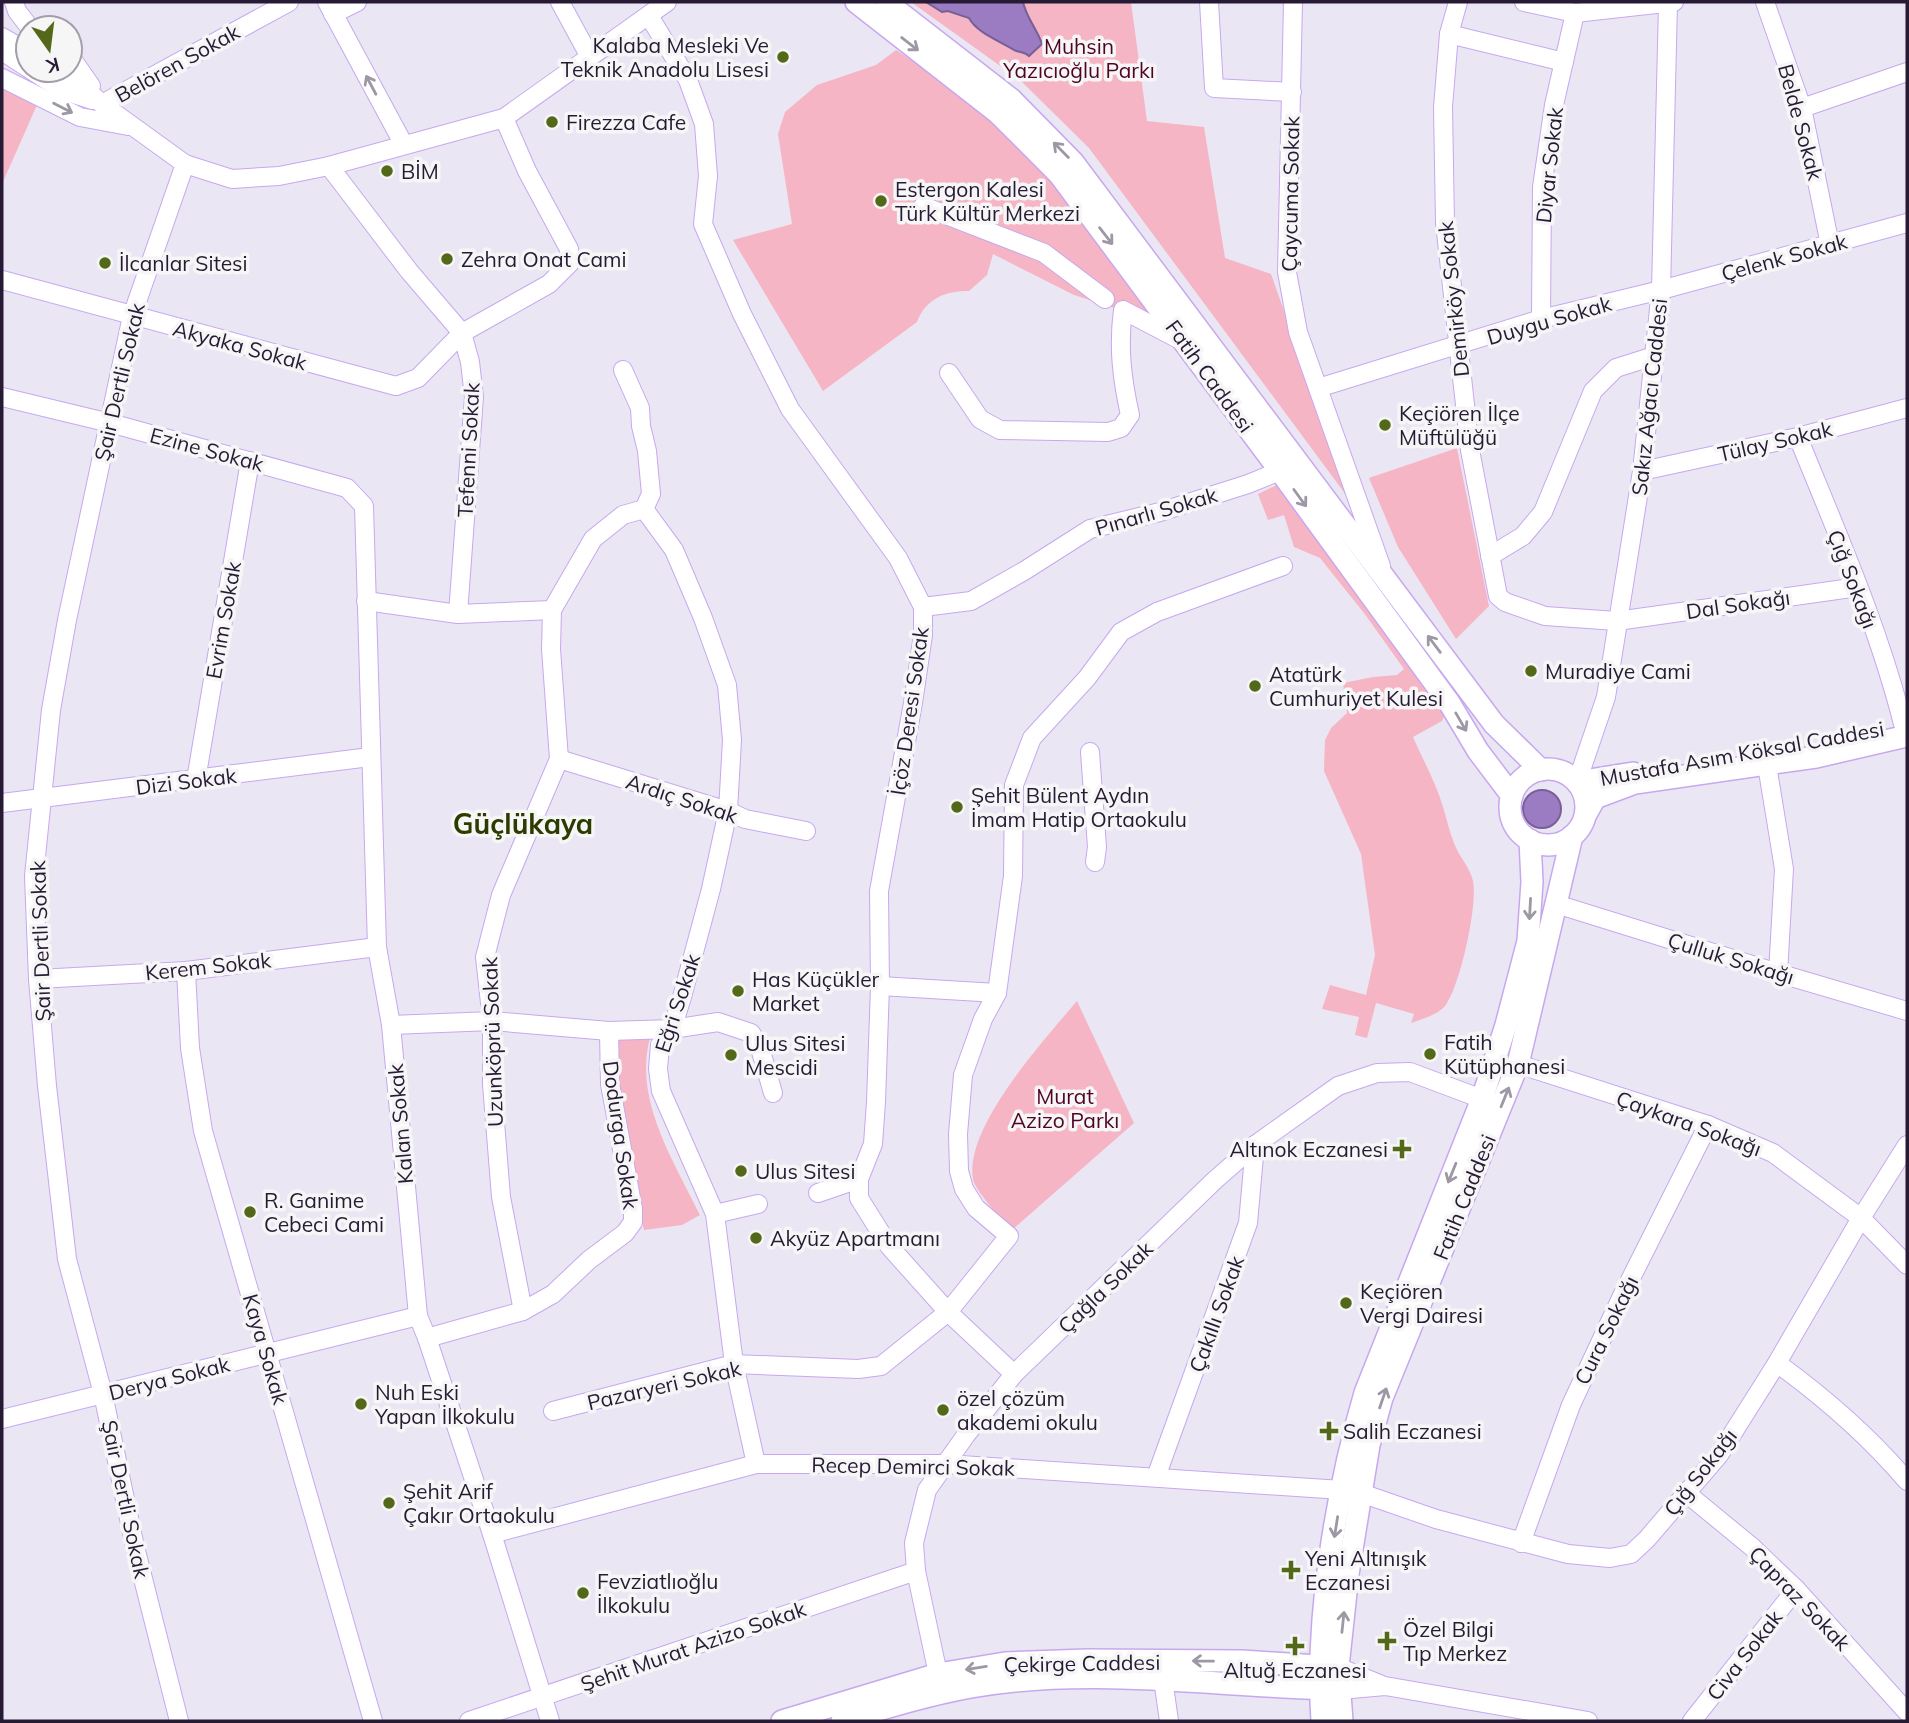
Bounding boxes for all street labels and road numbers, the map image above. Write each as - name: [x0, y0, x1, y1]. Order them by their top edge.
- street label: Belören Sokak: [110, 18, 244, 108]
- street label: Belde Sokak: [1773, 61, 1829, 183]
- street label: Diyar Sokak: [1530, 106, 1568, 224]
- street label: Çaycuma Sokak: [1276, 116, 1304, 272]
- street label: Demirköy Sokak: [1432, 220, 1474, 378]
- street label: Çelenk Sokak: [1718, 228, 1850, 286]
- street label: Duygu Sokak: [1484, 290, 1614, 350]
- street label: Sakız Ağacı Caddesi: [1626, 297, 1672, 497]
- street label: Şair Dertli Sokak: [88, 300, 150, 463]
- street label: Akyaka Sokak: [170, 315, 310, 375]
- street label: Fatih Caddesi: [1160, 315, 1260, 437]
- street label: Tefenni Sokak: [451, 382, 485, 518]
- street label: Tülay Sokak: [1715, 415, 1835, 467]
- street label: Ezine Sokak: [147, 421, 267, 477]
- street label: Pınarlı Sokak: [1092, 481, 1220, 541]
- street label: Çığ Sokağı: [1822, 526, 1884, 632]
- street label: Evrim Sokak: [200, 559, 246, 681]
- street label: Dal Sokağı: [1684, 584, 1792, 624]
- street label: İçöz Deresi Sokak: [884, 625, 934, 797]
- street label: Mustafa Asım Köksal Caddesi: [1598, 715, 1886, 791]
- street label: Dizi Sokak: [134, 762, 238, 800]
- street label: Ardıç Sokak: [623, 768, 741, 828]
- street label: Şair Dertli Sokak: [24, 860, 56, 1022]
- street label: Çulluk Sokağı: [1665, 926, 1797, 990]
- street label: Kerem Sokak: [144, 946, 272, 986]
- street label: Eğri Sokak: [649, 950, 705, 1056]
- street label: Uzunköprü Sokak: [476, 956, 508, 1128]
- street label: Dodurga Sokak: [598, 1059, 644, 1211]
- street label: Kalan Sokak: [382, 1063, 418, 1185]
- street label: Çaykara Sokağı: [1613, 1085, 1765, 1161]
- street label: Fatih Caddesi: [1427, 1131, 1501, 1263]
- street label: Çağla Sokak: [1052, 1235, 1158, 1339]
- street label: Çakıllı Sokak: [1183, 1252, 1249, 1376]
- street label: Cura Sokağı: [1568, 1271, 1644, 1389]
- street label: Kaya Sokak: [238, 1291, 294, 1408]
- street label: Derya Sokak: [106, 1350, 232, 1406]
- street label: Pazaryeri Sokak: [585, 1355, 744, 1415]
- street label: Şair Dertli Sokak: [97, 1418, 156, 1581]
- street label: Çığ Sokağı: [1658, 1423, 1742, 1521]
- street label: Recep Demirci Sokak: [811, 1451, 1015, 1481]
- street label: Çapraz Sokak: [1744, 1540, 1856, 1656]
- street label: Şehit Murat Azizo Sokak: [577, 1595, 809, 1697]
- street label: Civa Sokak: [1701, 1604, 1787, 1705]
- street label: Çekirge Caddesi: [1003, 1649, 1161, 1677]

